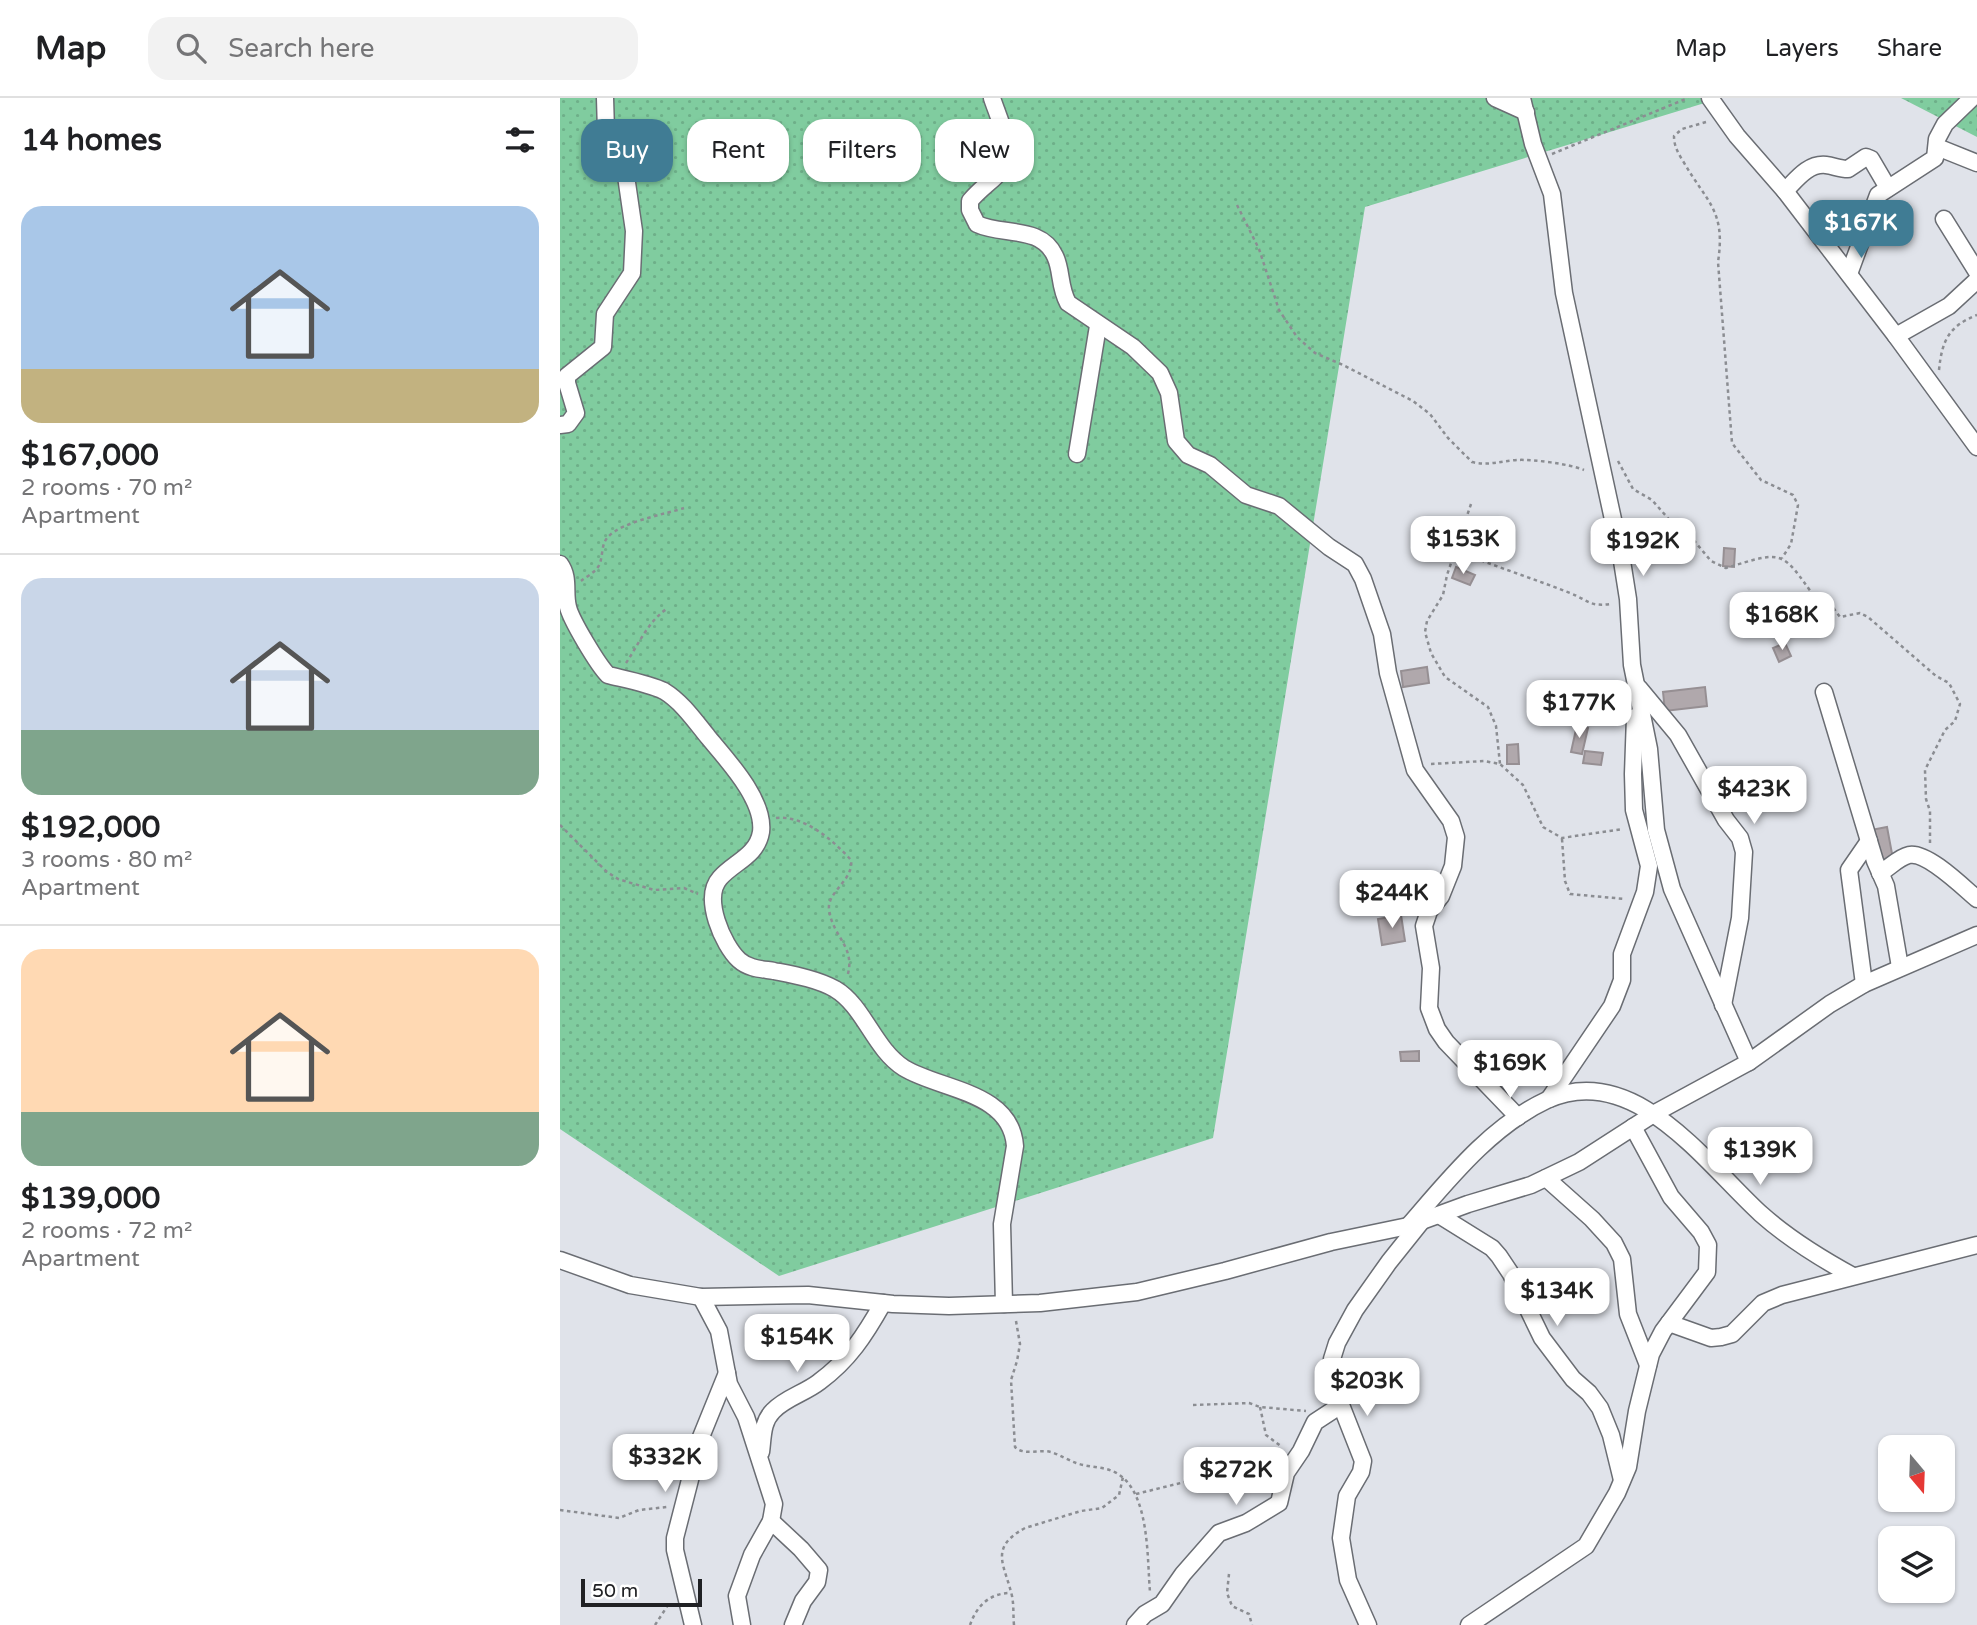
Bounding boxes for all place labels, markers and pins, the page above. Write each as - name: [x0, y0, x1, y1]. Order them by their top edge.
- pin: $167K: [1812, 200, 1910, 260]
- pin: $153K: [1414, 517, 1512, 576]
- pin: $192K: [1594, 518, 1692, 578]
- pin: $168K: [1733, 592, 1831, 652]
- pin: $177K: [1530, 680, 1628, 740]
- pin: $423K: [1705, 766, 1803, 826]
- pin: $244K: [1343, 870, 1441, 930]
- pin: $169K: [1461, 1040, 1559, 1100]
- pin: $139K: [1711, 1128, 1809, 1187]
- pin: $134K: [1508, 1268, 1606, 1328]
- pin: $154K: [748, 1314, 846, 1374]
- pin: $203K: [1318, 1358, 1416, 1418]
- pin: $332K: [616, 1434, 714, 1494]
- pin: $272K: [1187, 1448, 1285, 1507]

